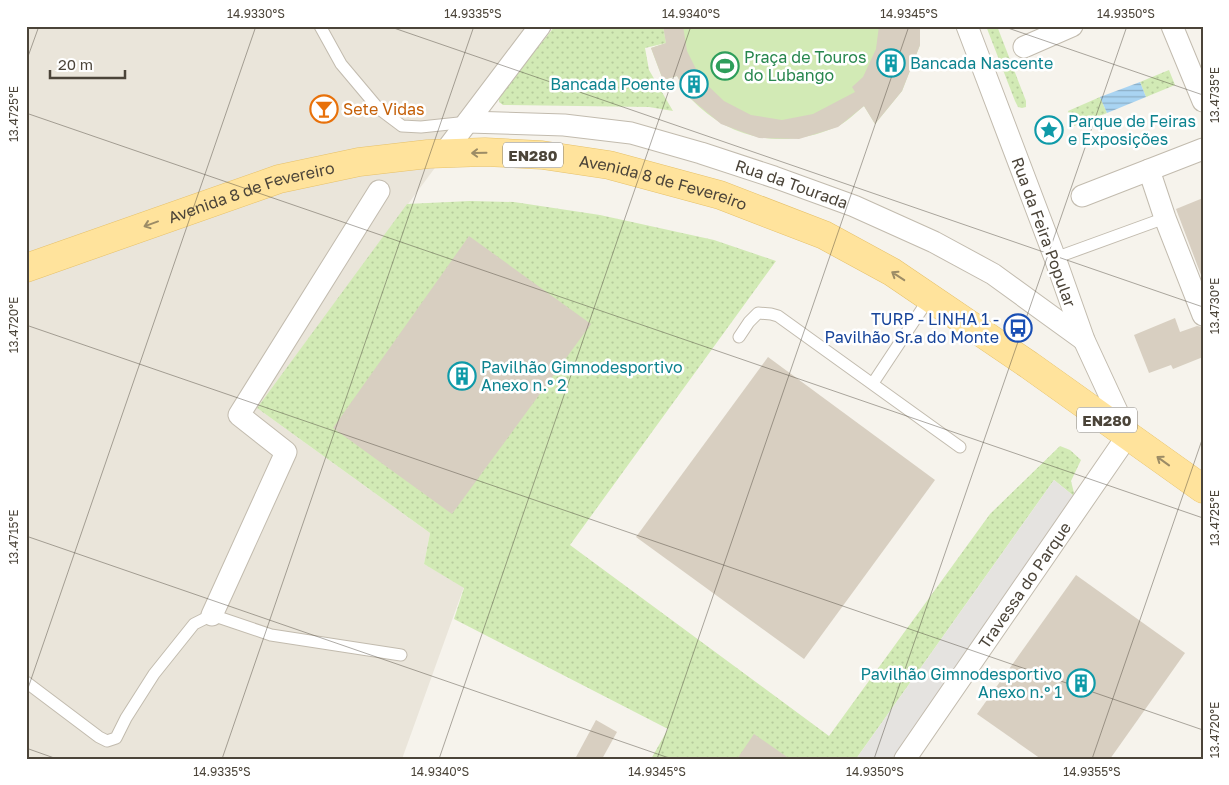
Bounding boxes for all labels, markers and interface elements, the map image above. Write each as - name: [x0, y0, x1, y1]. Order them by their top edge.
- text: 14.9330°S: [227, 6, 285, 21]
- text: 14.9335°S: [444, 6, 502, 21]
- text: 14.9340°S: [662, 6, 720, 21]
- text: 14.9345°S: [880, 6, 938, 21]
- text: 14.9350°S: [1097, 6, 1155, 21]
- place label: Praça de Touros do Lubango: [744, 47, 866, 85]
- scale bar: [50, 48, 125, 80]
- building icon: Bancada Nascente: [876, 48, 906, 78]
- sports icon: Praça de Touros do Lubango: [710, 51, 740, 81]
- place label: Bancada Nascente: [910, 53, 1053, 73]
- text: 20 m: [58, 55, 93, 73]
- text: 13.4735°E: [1207, 67, 1222, 123]
- building icon: Bancada Poente: [679, 69, 709, 99]
- place label: Bancada Poente: [550, 74, 675, 94]
- text: 13.4725°E: [6, 86, 21, 142]
- bar icon: Sete Vidas: [309, 94, 339, 124]
- place label: Sete Vidas: [343, 99, 425, 119]
- place label: Parque de Feiras e Exposições: [1068, 111, 1196, 149]
- place icon: Parque de Feiras e Exposições: [1034, 115, 1064, 145]
- road number: EN280: [503, 142, 563, 168]
- one-way arrow: [471, 148, 487, 158]
- street label: Avenida 8 de Fevereiro: [578, 151, 750, 215]
- street label: Rua da Feira Popular: [1008, 154, 1080, 310]
- street label: Rua da Tourada: [733, 155, 851, 213]
- street label: Avenida 8 de Fevereiro: [165, 157, 336, 227]
- one-way arrow: [144, 220, 159, 229]
- one-way arrow: [892, 271, 906, 281]
- text: 13.4730°E: [1207, 278, 1222, 334]
- text: 13.4720°E: [6, 297, 21, 353]
- place label: TURP - LINHA 1 - Pavilhão Sr.ª do Monte: [825, 309, 999, 347]
- bus stop icon: TURP - LINHA 1 - Pavilhão Sr.ª do Monte: [1003, 313, 1033, 343]
- place label: Pavilhão Gimnodesportivo Anexo n.º 2: [481, 357, 683, 395]
- building icon: Pavilhão Gimnodesportivo Anexo n.º 2: [447, 361, 477, 391]
- road number: EN280: [1077, 408, 1137, 432]
- one-way arrow: [1156, 456, 1170, 466]
- text: 13.4725°E: [1207, 490, 1222, 546]
- text: 13.4715°E: [6, 510, 21, 564]
- street label: Travessa do Parque: [974, 518, 1075, 652]
- place label: Pavilhão Gimnodesportivo Anexo n.º 1: [860, 664, 1062, 702]
- building icon: Pavilhão Gimnodesportivo Anexo n.º 1: [1066, 668, 1096, 698]
- text: 13.4720°E: [1207, 702, 1222, 758]
- text: 14.9335°S: [193, 764, 251, 779]
- text: 14.9340°S: [411, 764, 469, 779]
- text: 14.9345°S: [628, 764, 686, 779]
- text: 14.9350°S: [846, 764, 904, 779]
- text: 14.9355°S: [1063, 764, 1121, 779]

